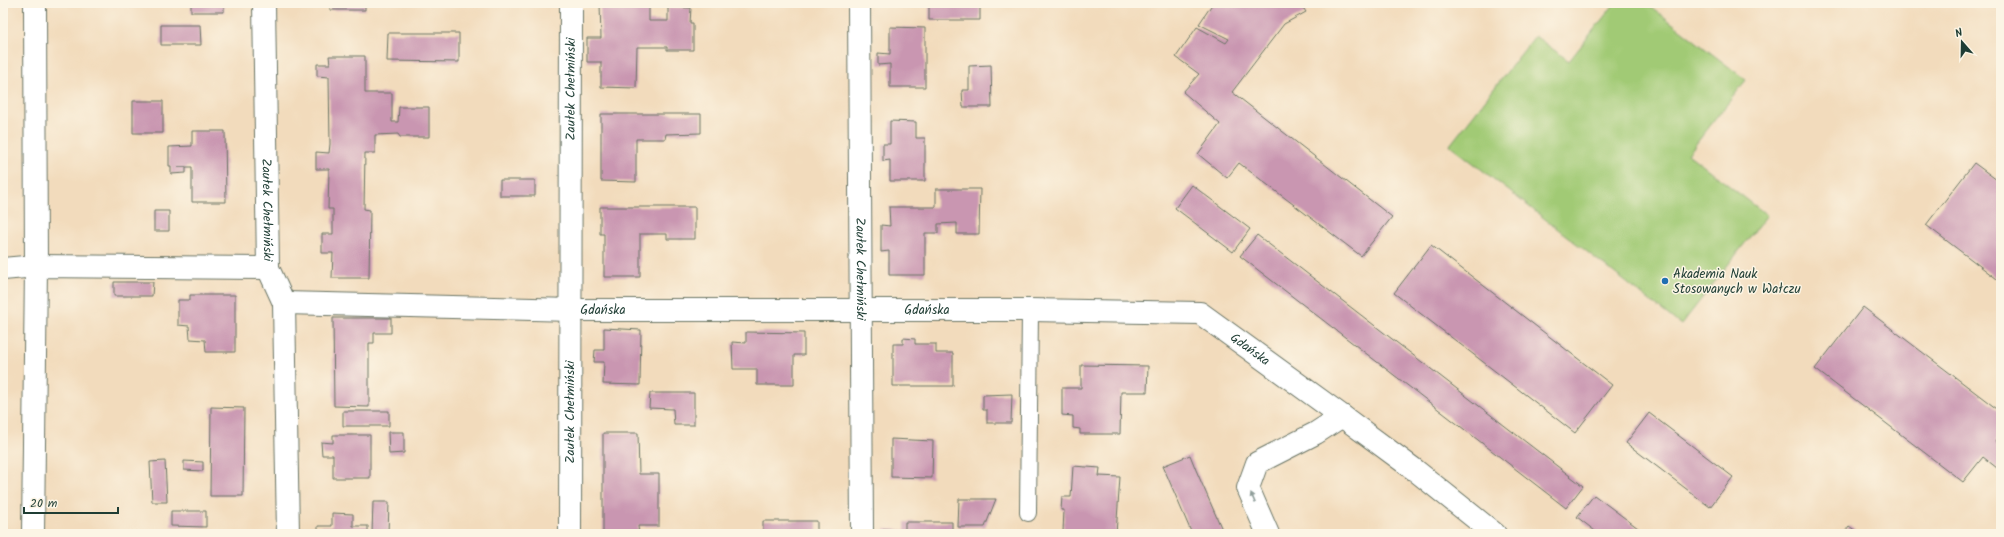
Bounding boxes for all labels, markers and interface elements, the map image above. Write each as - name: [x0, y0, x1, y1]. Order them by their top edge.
- north arrow: [1942, 22, 1982, 62]
- text: N: [1953, 24, 1965, 43]
- street label: Zaułek Chełmiński: [560, 37, 581, 140]
- street label: Zaułek Chełmiński: [256, 158, 278, 262]
- street label: Zaułek Chełmiński: [850, 218, 871, 321]
- place label: Akademia Nauk Stosowanych w Wałczu: [1673, 264, 1802, 300]
- marker: Akademia Nauk Stosowanych w Wałczu: [1660, 276, 1670, 286]
- street label: Gdańska: [580, 300, 626, 321]
- street label: Gdańska: [904, 300, 950, 321]
- street label: Gdańska: [1226, 328, 1275, 371]
- street label: Zaułek Chełmiński: [560, 360, 581, 463]
- scale bar: [24, 489, 118, 515]
- one-way arrow: [1250, 493, 1256, 504]
- text: 20 m: [30, 494, 58, 513]

